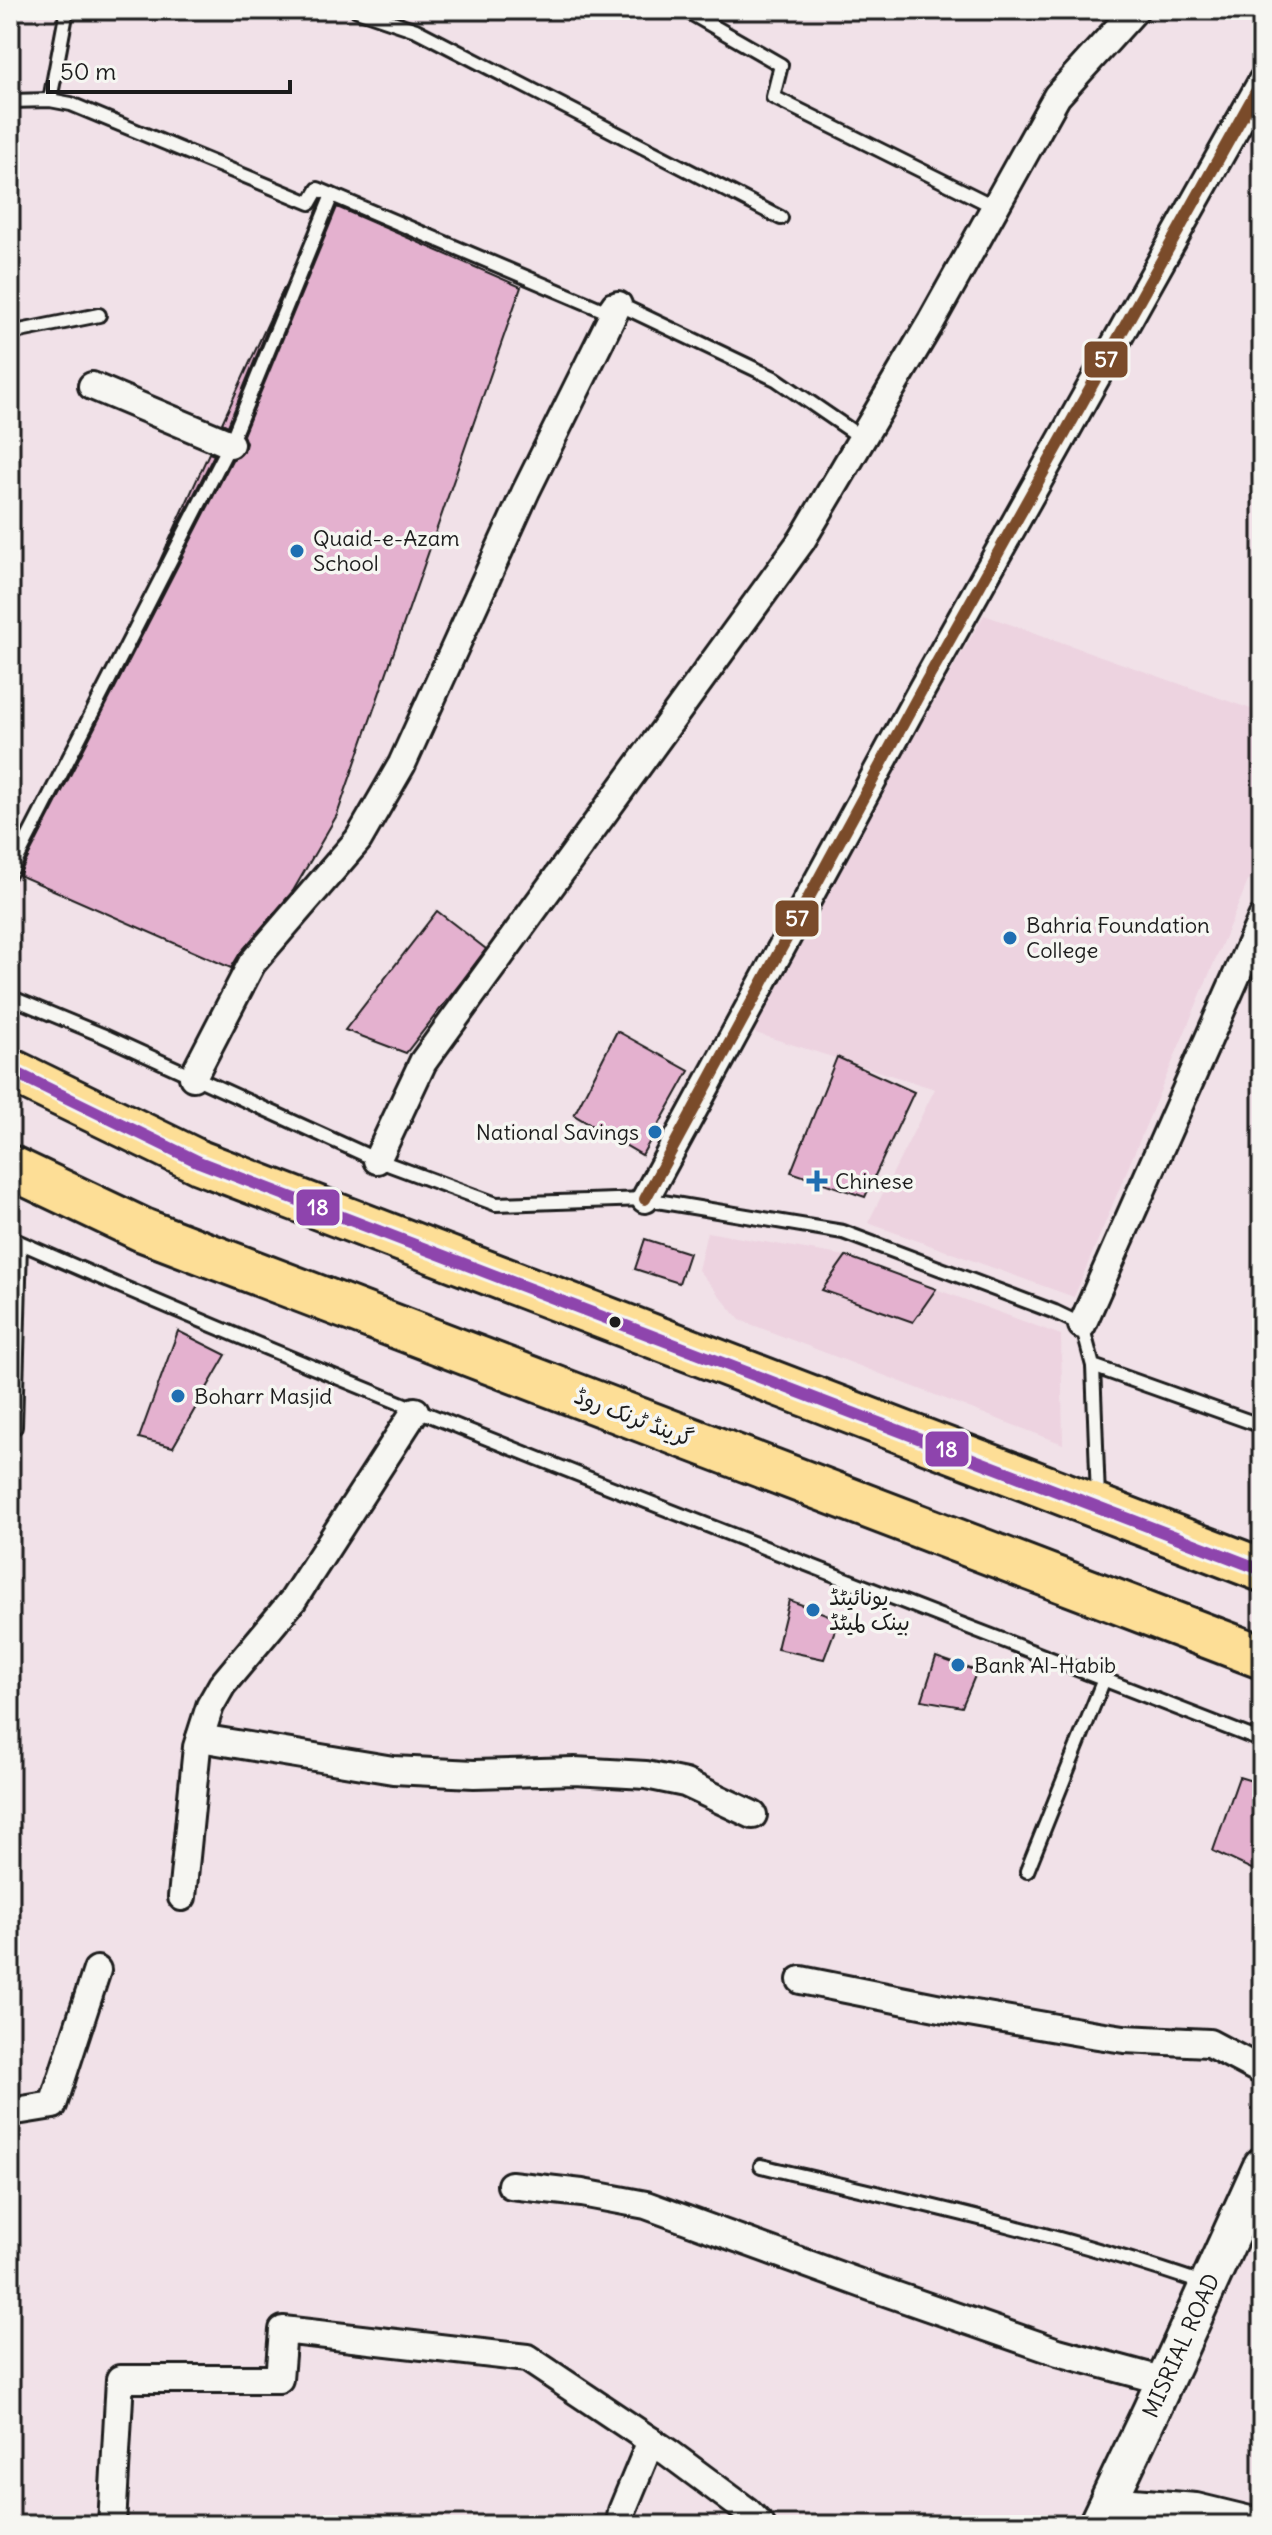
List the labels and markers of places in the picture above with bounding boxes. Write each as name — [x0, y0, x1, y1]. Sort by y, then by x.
place label: Quaid-e-Azam School — [313, 524, 460, 577]
marker: Quaid-e-Azam School — [288, 542, 306, 560]
place label: Bahria Foundation College — [1026, 911, 1210, 964]
marker: Bahria Foundation College — [1001, 929, 1019, 947]
place label: National Savings — [476, 1118, 639, 1146]
marker: National Savings — [646, 1123, 664, 1141]
place label: Chinese — [835, 1167, 914, 1195]
marker: Chinese — [806, 1170, 828, 1192]
unlabelled marker — [607, 1314, 623, 1330]
place label: Boharr Masjid — [194, 1382, 332, 1410]
marker: Boharr Masjid — [169, 1387, 187, 1405]
place label: یونائیٹڈ بینک لمیٹڈ — [829, 1583, 910, 1636]
marker: یونائیٹڈ بینک لمیٹڈ — [804, 1601, 822, 1619]
place label: Bank Al-Habib — [974, 1651, 1116, 1679]
marker: Bank Al-Habib — [949, 1656, 967, 1674]

